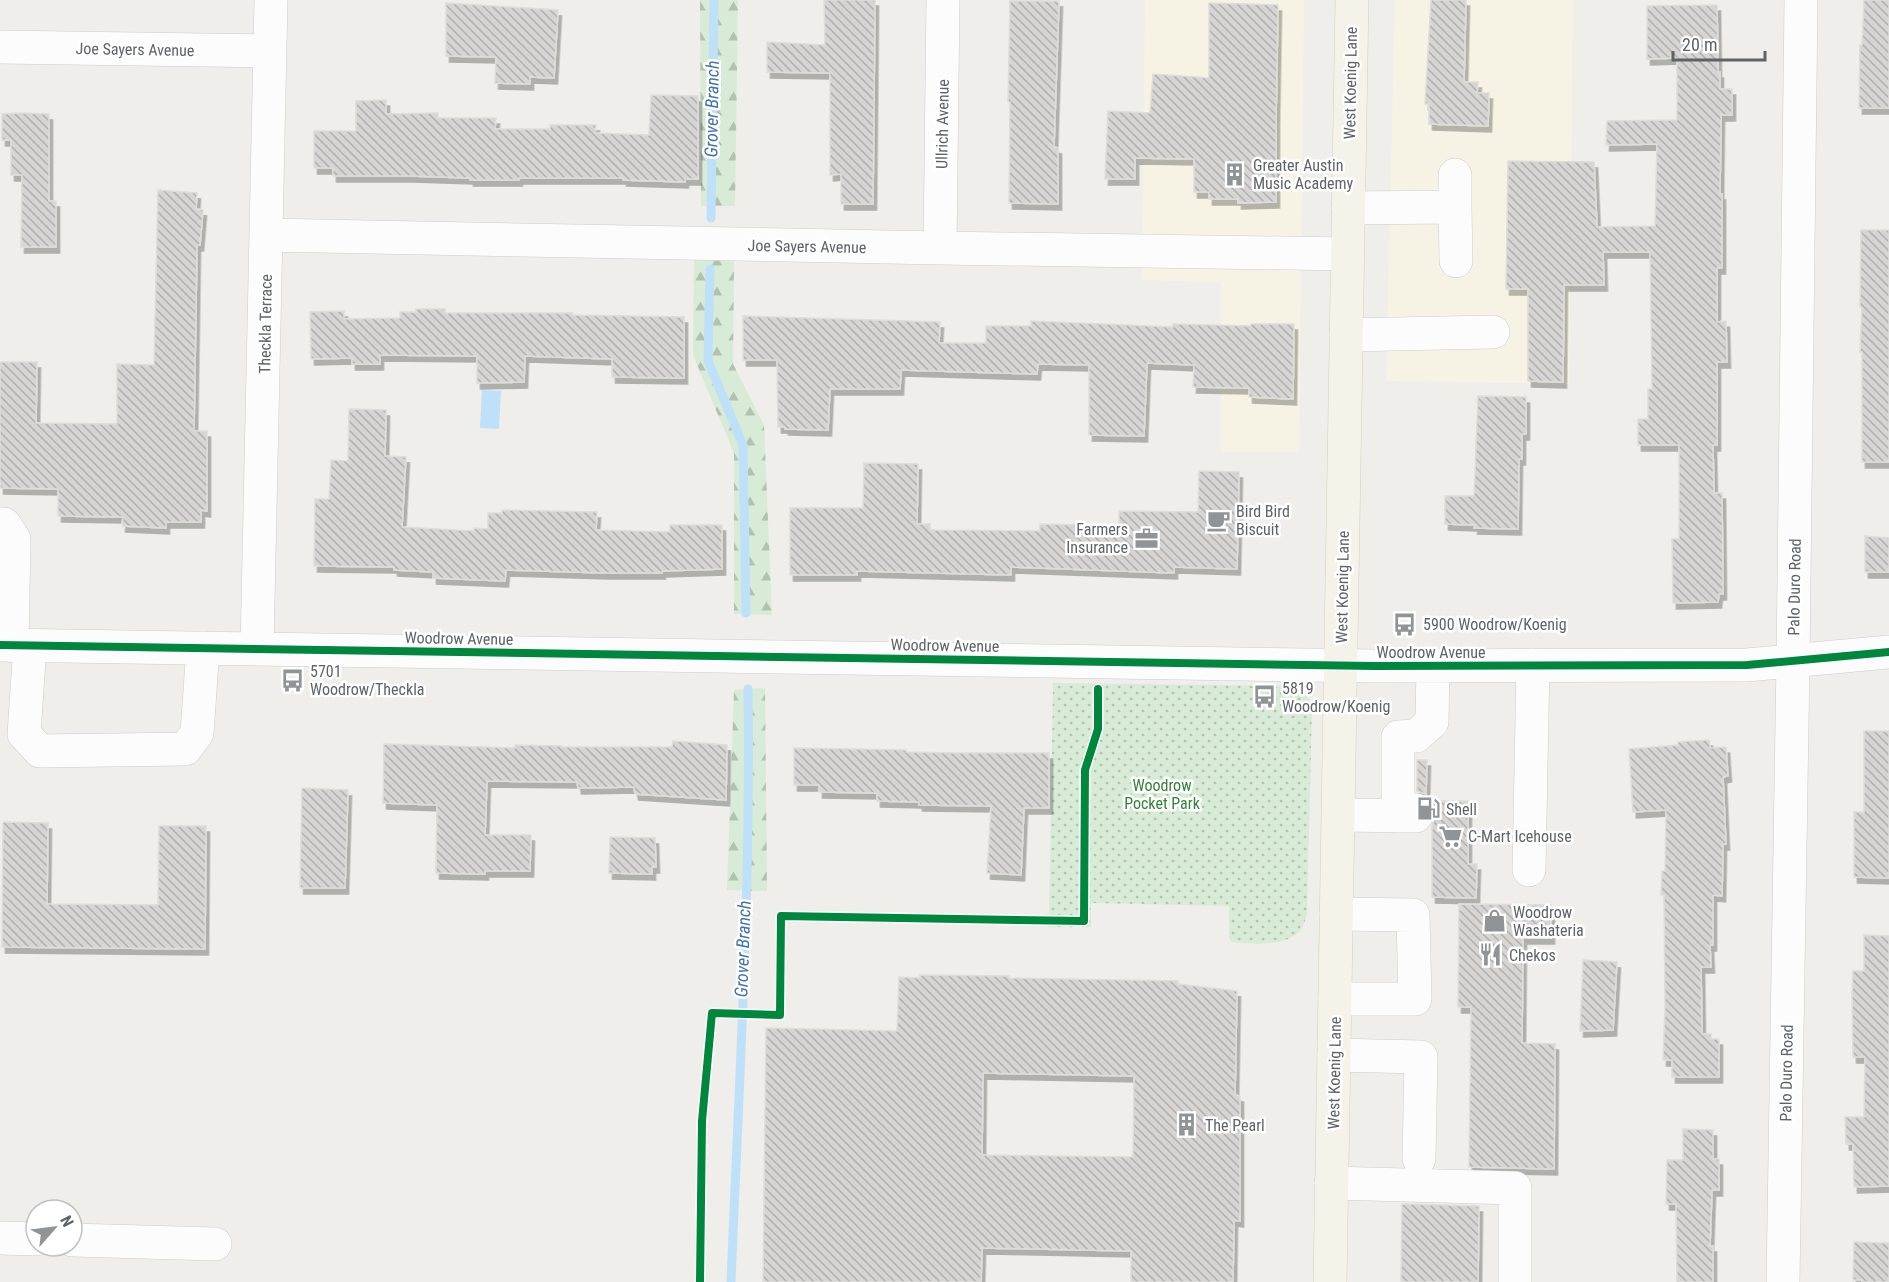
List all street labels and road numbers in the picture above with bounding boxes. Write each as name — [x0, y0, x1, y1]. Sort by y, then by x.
street label: West Koenig Lane — [1340, 26, 1361, 140]
street label: Joe Sayers Avenue — [75, 39, 195, 60]
street label: Ullrich Avenue — [932, 79, 953, 169]
street label: Joe Sayers Avenue — [747, 236, 867, 257]
street label: Theckla Terrace — [255, 274, 276, 374]
street label: West Koenig Lane — [1332, 530, 1353, 644]
street label: Palo Duro Road — [1784, 538, 1805, 636]
street label: Woodrow Avenue — [404, 628, 514, 649]
street label: Woodrow Avenue — [890, 635, 1000, 656]
street label: Woodrow Avenue — [1377, 643, 1485, 662]
street label: West Koenig Lane — [1324, 1016, 1345, 1130]
street label: Palo Duro Road — [1776, 1024, 1797, 1122]

